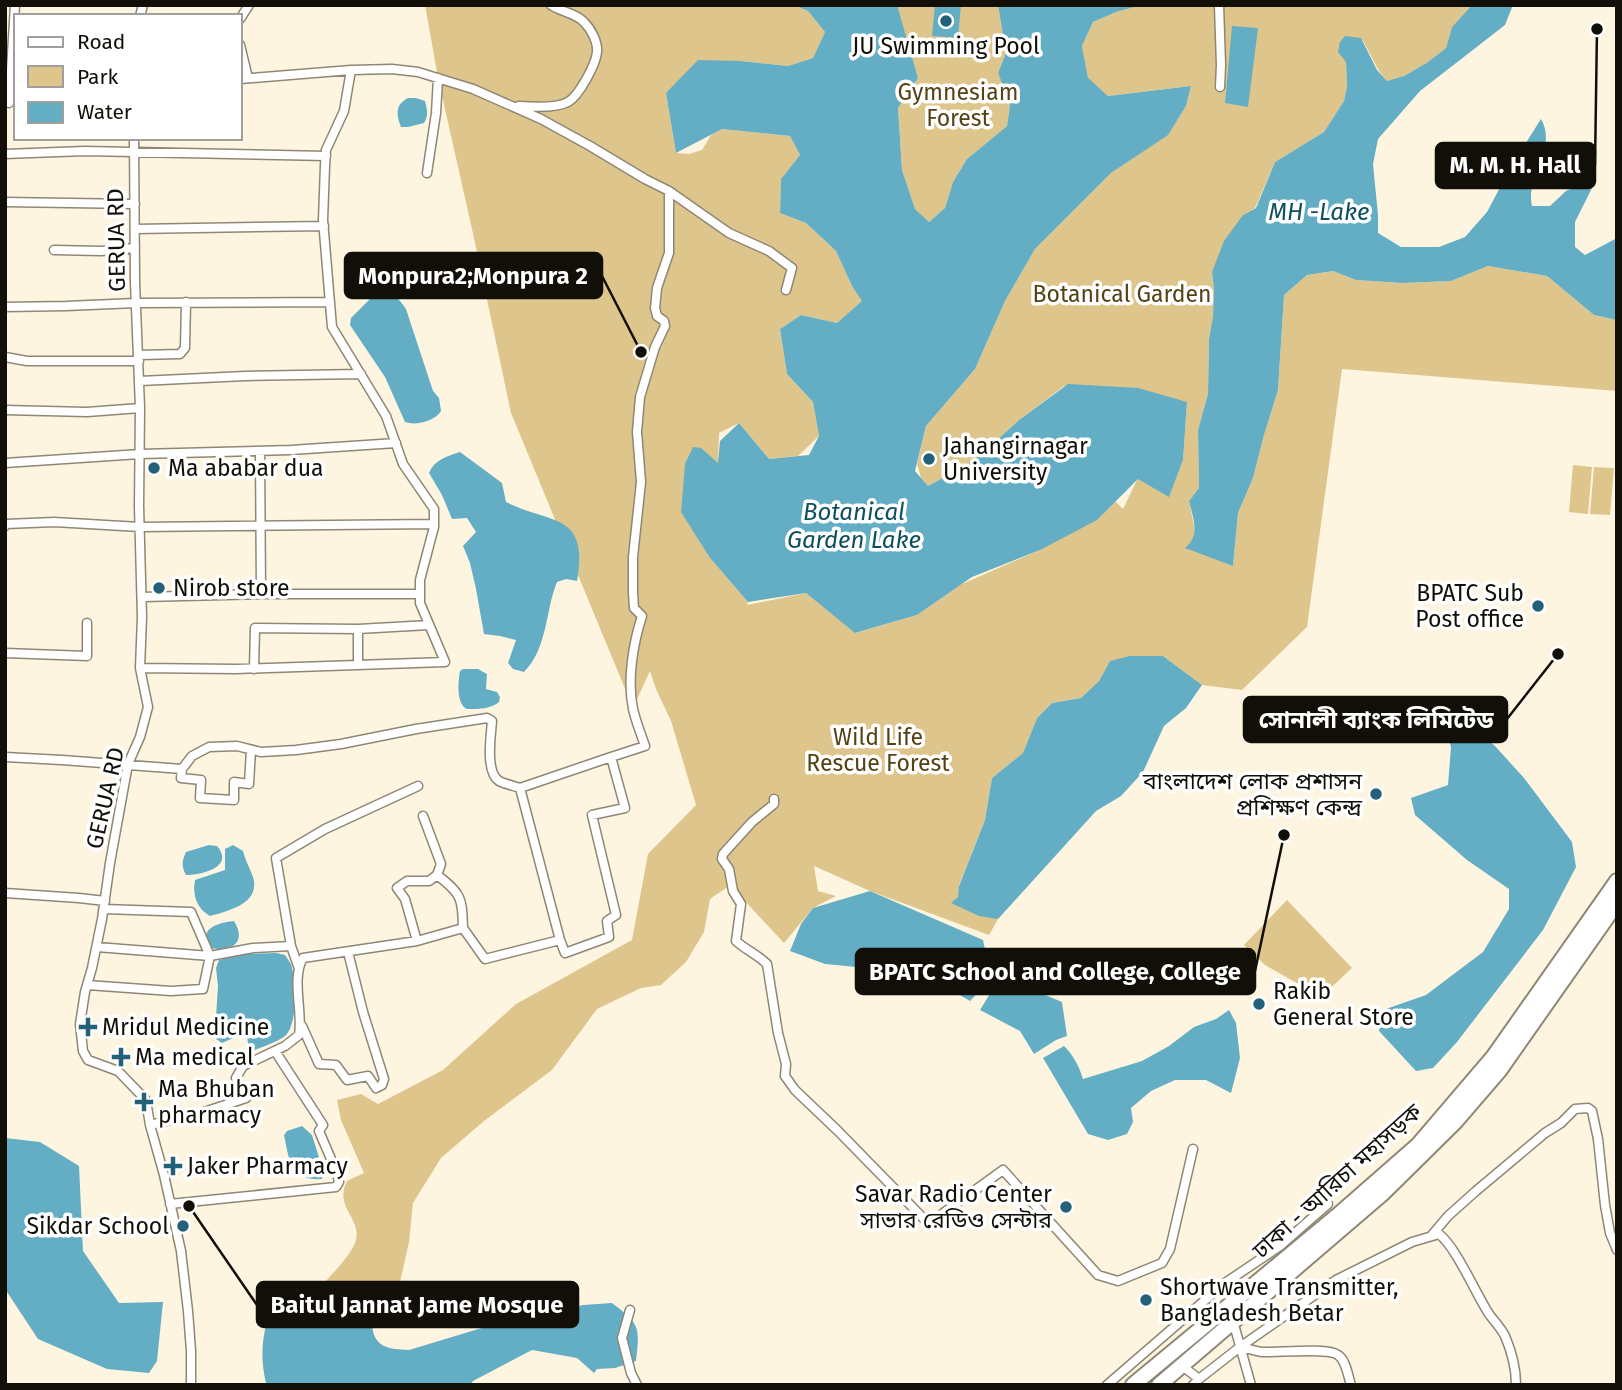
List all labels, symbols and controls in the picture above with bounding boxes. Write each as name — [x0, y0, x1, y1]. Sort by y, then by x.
marker: JU Swimming Pool — [938, 13, 954, 29]
legend — [14, 14, 242, 140]
text: Road — [77, 29, 125, 55]
place label: JU Swimming Pool — [852, 32, 1040, 60]
text: Park — [77, 64, 119, 90]
park label: Gymnesiam Forest — [897, 78, 1019, 132]
text: Water — [77, 99, 132, 125]
callout: M. M. H. Hall — [1436, 143, 1595, 188]
text: M. M. H. Hall — [1449, 151, 1581, 179]
street label: GERUA RD — [101, 188, 131, 292]
water label: MH -Lake — [1269, 198, 1369, 226]
callout: Monpura2;Monpura 2 — [345, 253, 602, 298]
text: Monpura2;Monpura 2 — [358, 262, 588, 290]
park label: Botanical Garden — [1033, 280, 1211, 308]
place label: Jahangirnagar University — [943, 432, 1088, 486]
marker: Jahangirnagar University — [921, 451, 937, 467]
place label: Ma ababar dua — [168, 454, 324, 482]
marker: Ma ababar dua — [146, 460, 162, 476]
water label: Botanical Garden Lake — [787, 498, 921, 554]
place label: Nirob store — [173, 574, 289, 602]
place label: BPATC Sub Post office — [1415, 579, 1524, 633]
marker: Nirob store — [151, 580, 167, 596]
marker: BPATC Sub Post office — [1530, 598, 1546, 614]
callout: সোনালী ব্যাংক লিমিটেড — [1244, 697, 1507, 742]
text: সোনালী ব্যাংক লিমিটেড — [1258, 706, 1494, 734]
park label: Wild Life Rescue Forest — [806, 723, 950, 777]
street label: GERUA RD — [80, 744, 130, 852]
place label: বাংলাদেশ লোক প্রশাসন প্রশিক্ষণ কেন্দ্র — [1142, 767, 1363, 821]
marker: বাংলাদেশ লোক প্রশাসন প্রশিক্ষণ কেন্দ্র — [1368, 786, 1384, 802]
callout: BPATC School and College, College — [856, 949, 1255, 994]
text: BPATC School and College, College — [869, 958, 1241, 986]
place label: Rakib General Store — [1273, 977, 1414, 1031]
marker: Rakib General Store — [1251, 996, 1267, 1012]
place label: Mridul Medicine — [102, 1013, 269, 1041]
marker: Mridul Medicine — [80, 1019, 96, 1035]
place label: Ma medical — [135, 1043, 254, 1071]
marker: Ma medical — [113, 1049, 129, 1065]
place label: Ma Bhuban pharmacy — [158, 1075, 275, 1129]
marker: Ma Bhuban pharmacy — [136, 1094, 152, 1110]
street label: ঢাকা - আরিচা মহাসড়ক — [1246, 1097, 1428, 1265]
place label: Jaker Pharmacy — [187, 1152, 349, 1180]
marker: Jaker Pharmacy — [165, 1158, 181, 1174]
place label: Savar Radio Center সাভার রেডিও সেন্টার — [855, 1180, 1052, 1234]
marker: Savar Radio Center সাভার রেডিও সেন্টার — [1058, 1199, 1074, 1215]
place label: Sikdar School — [27, 1212, 169, 1240]
marker: Sikdar School — [175, 1218, 191, 1234]
place label: Shortwave Transmitter, Bangladesh Betar — [1160, 1273, 1398, 1327]
callout: Baitul Jannat Jame Mosque — [257, 1282, 578, 1327]
text: Baitul Jannat Jame Mosque — [271, 1291, 563, 1319]
marker: Shortwave Transmitter, Bangladesh Betar — [1138, 1292, 1154, 1308]

